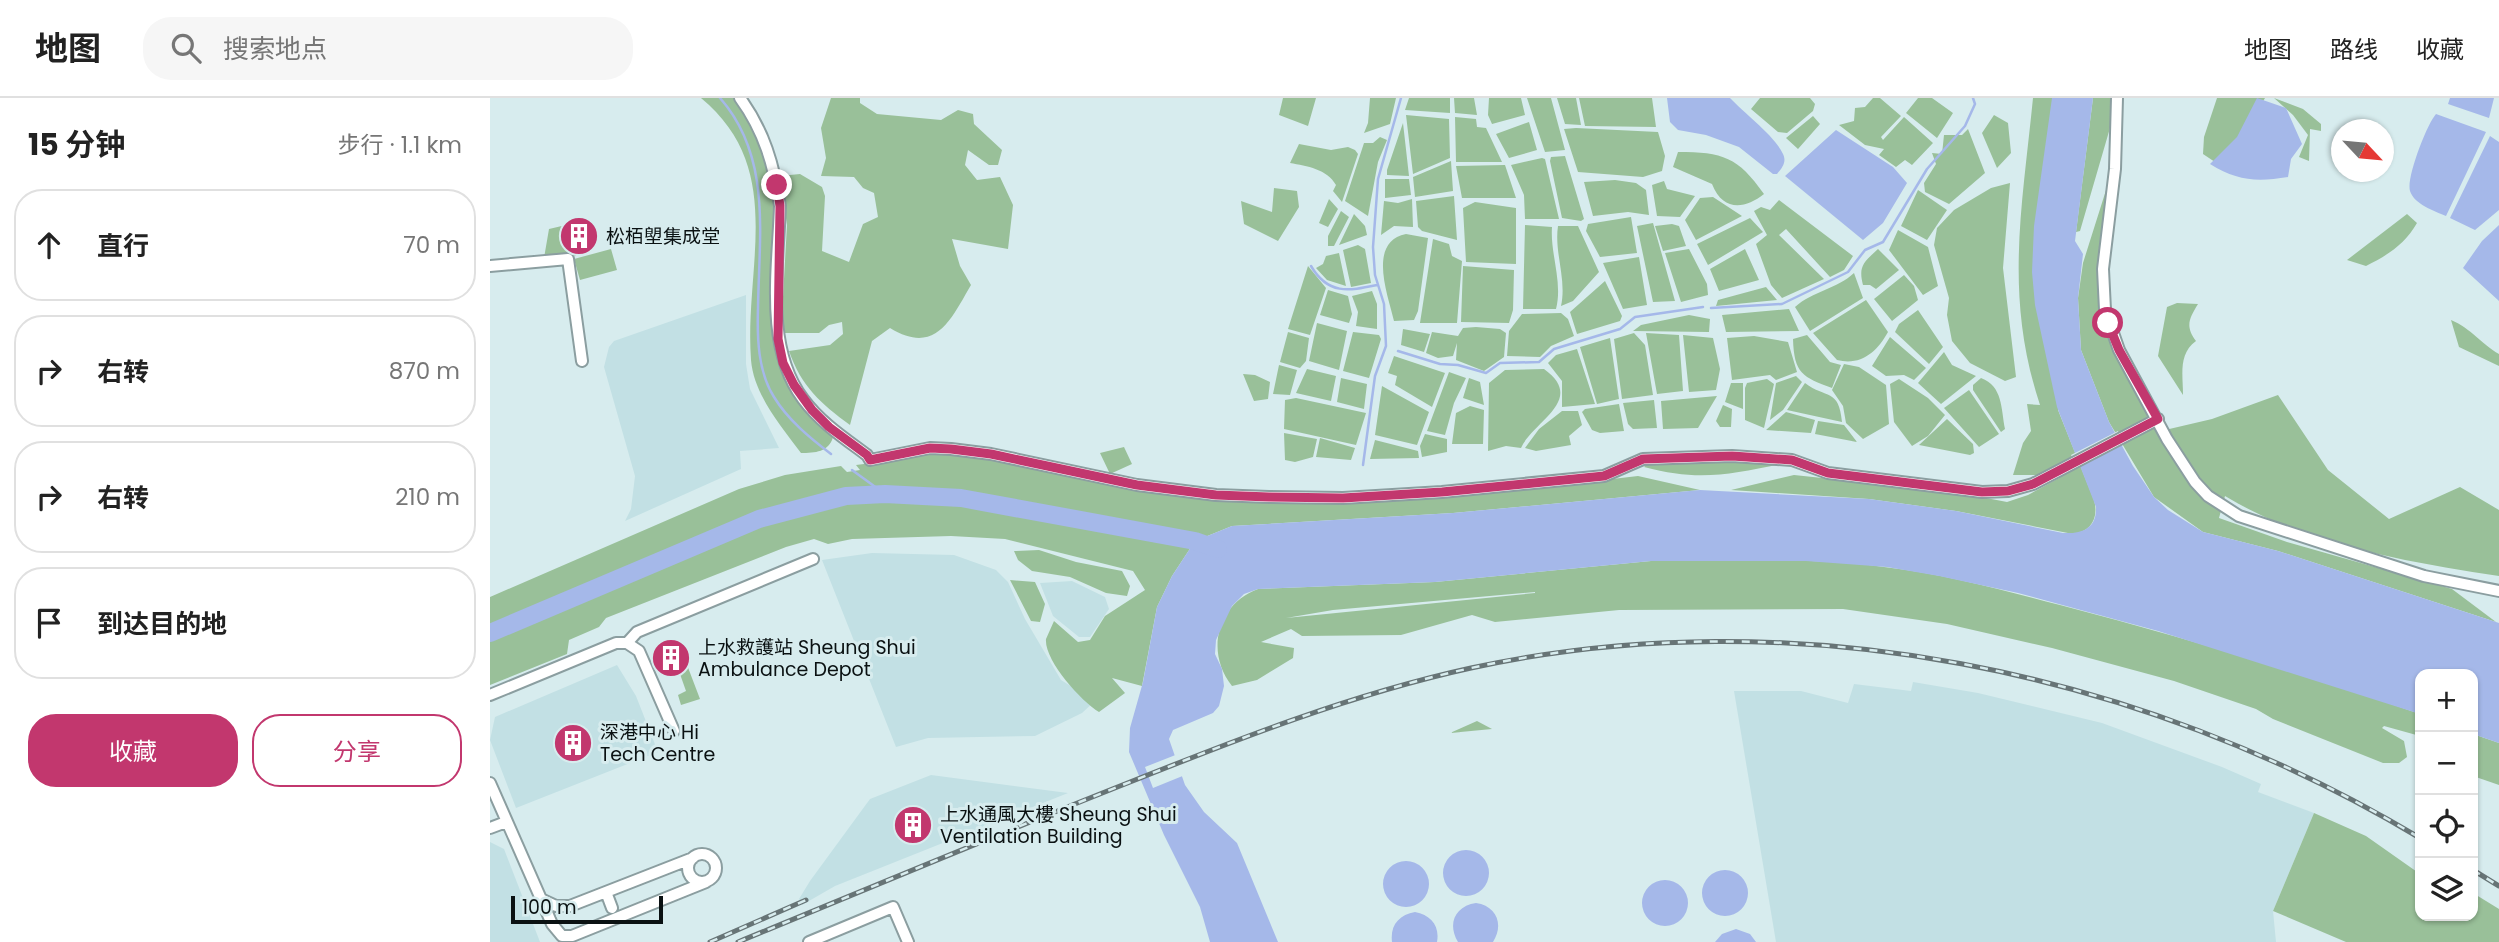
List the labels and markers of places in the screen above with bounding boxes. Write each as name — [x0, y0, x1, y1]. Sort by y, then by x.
building icon: 松栢塱集成堂 — [558, 215, 600, 257]
place label: 松栢塱集成堂 — [606, 223, 720, 250]
place label: 上水救護站 Sheung Shui Ambulance Depot — [698, 634, 916, 683]
building icon: 上水救護站 Sheung Shui Ambulance Depot — [650, 637, 692, 679]
place label: 深港中心 Hi Tech Centre — [600, 719, 715, 768]
building icon: 深港中心 Hi Tech Centre — [552, 722, 594, 764]
place label: 上水通風大樓 Sheung Shui Ventilation Building — [940, 801, 1177, 850]
building icon: 上水通風大樓 Sheung Shui Ventilation Building — [892, 804, 934, 846]

